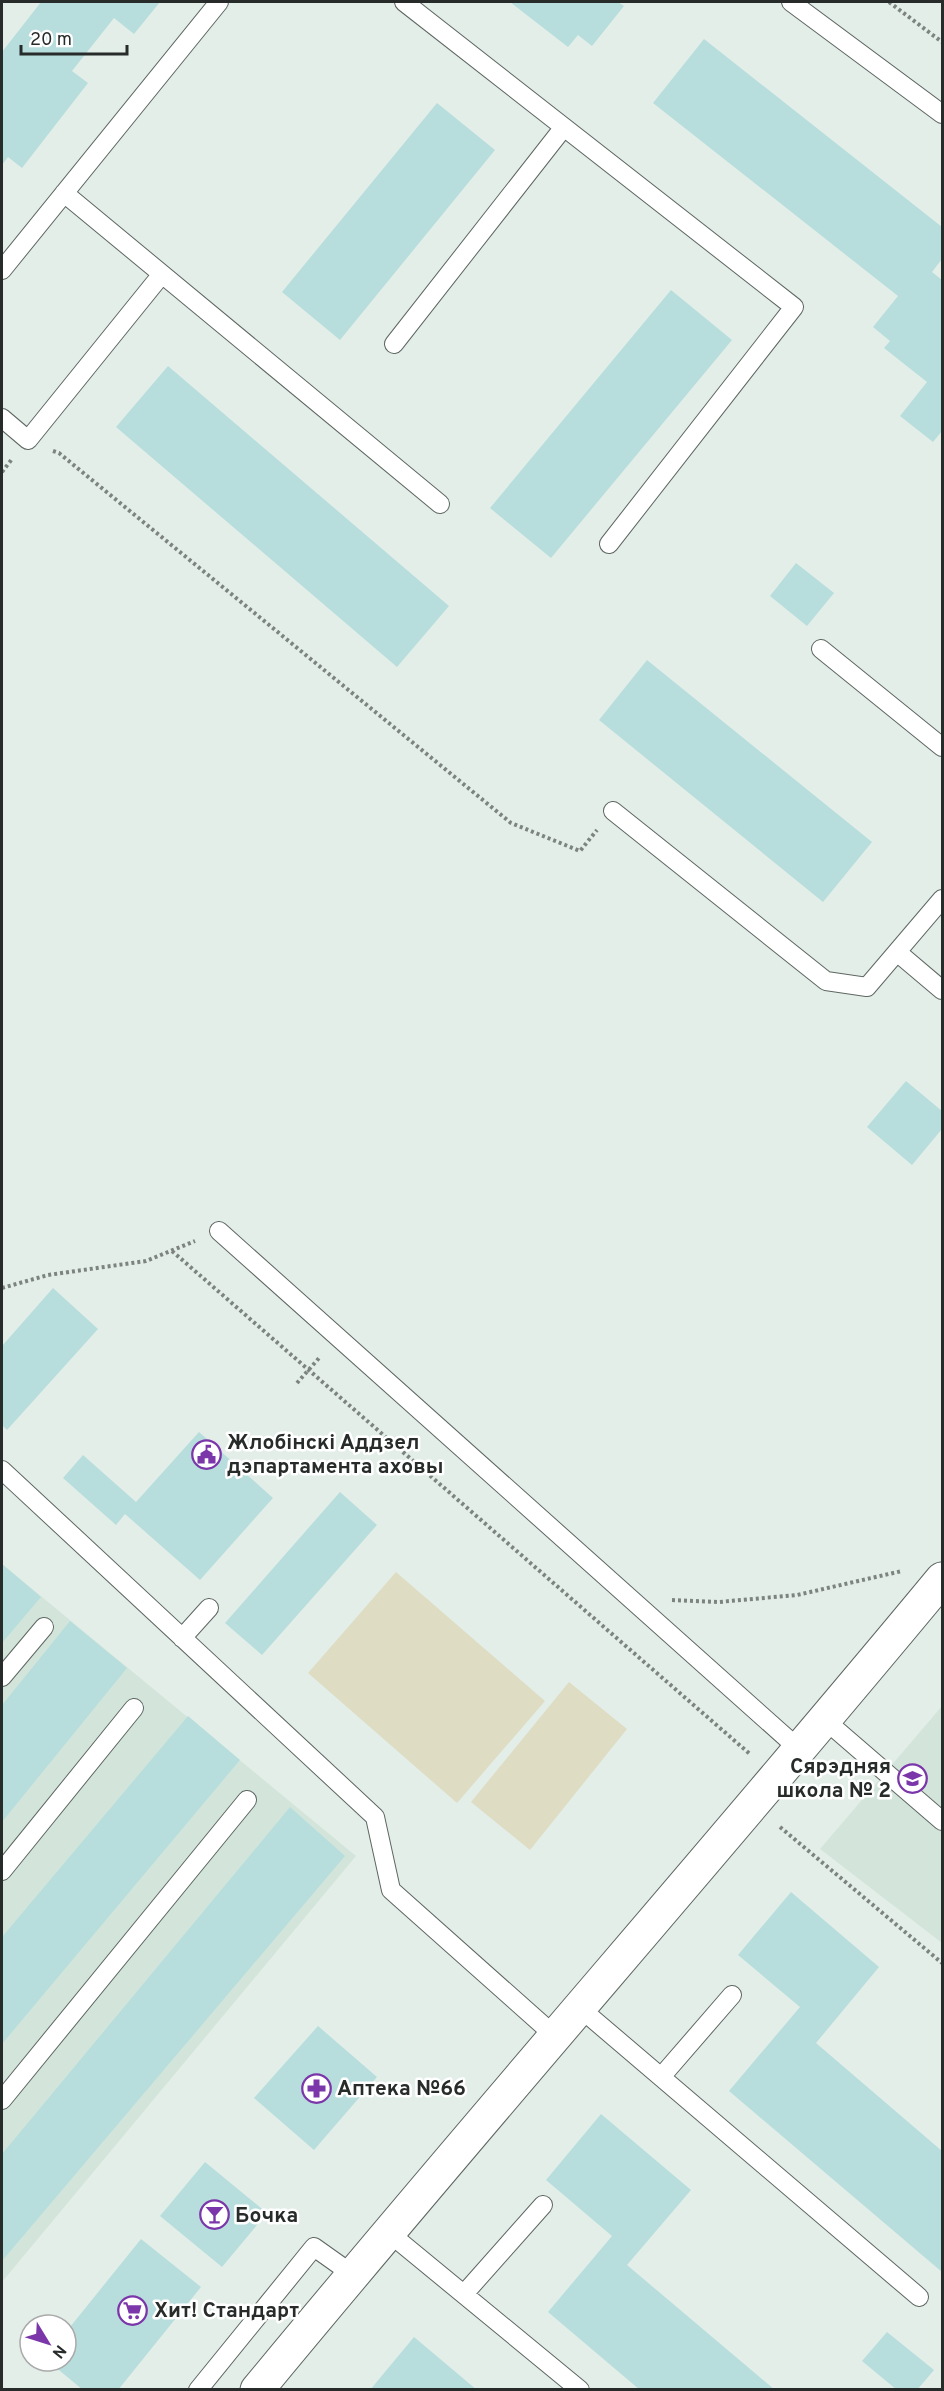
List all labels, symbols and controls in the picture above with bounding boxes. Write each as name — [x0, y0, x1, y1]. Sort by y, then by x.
scale bar — [21, 18, 128, 56]
text: 20 m — [30, 29, 72, 52]
place label: Жлобінскі Аддзел дэпартамента аховы — [227, 1430, 444, 1481]
public building icon: Жлобінскі Аддзел дэпартамента аховы — [190, 1438, 222, 1470]
place label: Сярэдняя школа № 2 — [777, 1754, 891, 1805]
school or university icon: Сярэдняя школа № 2 — [896, 1762, 928, 1794]
pharmacy icon: Аптека №66 — [300, 2072, 332, 2104]
place label: Аптека №66 — [337, 2076, 466, 2103]
bar icon: Бочка — [198, 2199, 230, 2231]
place label: Бочка — [235, 2203, 298, 2230]
supermarket icon: Хит! Стандарт — [117, 2294, 149, 2326]
place label: Хит! Стандарт — [154, 2298, 299, 2325]
north arrow — [18, 2313, 78, 2373]
text: N — [47, 2340, 70, 2362]

